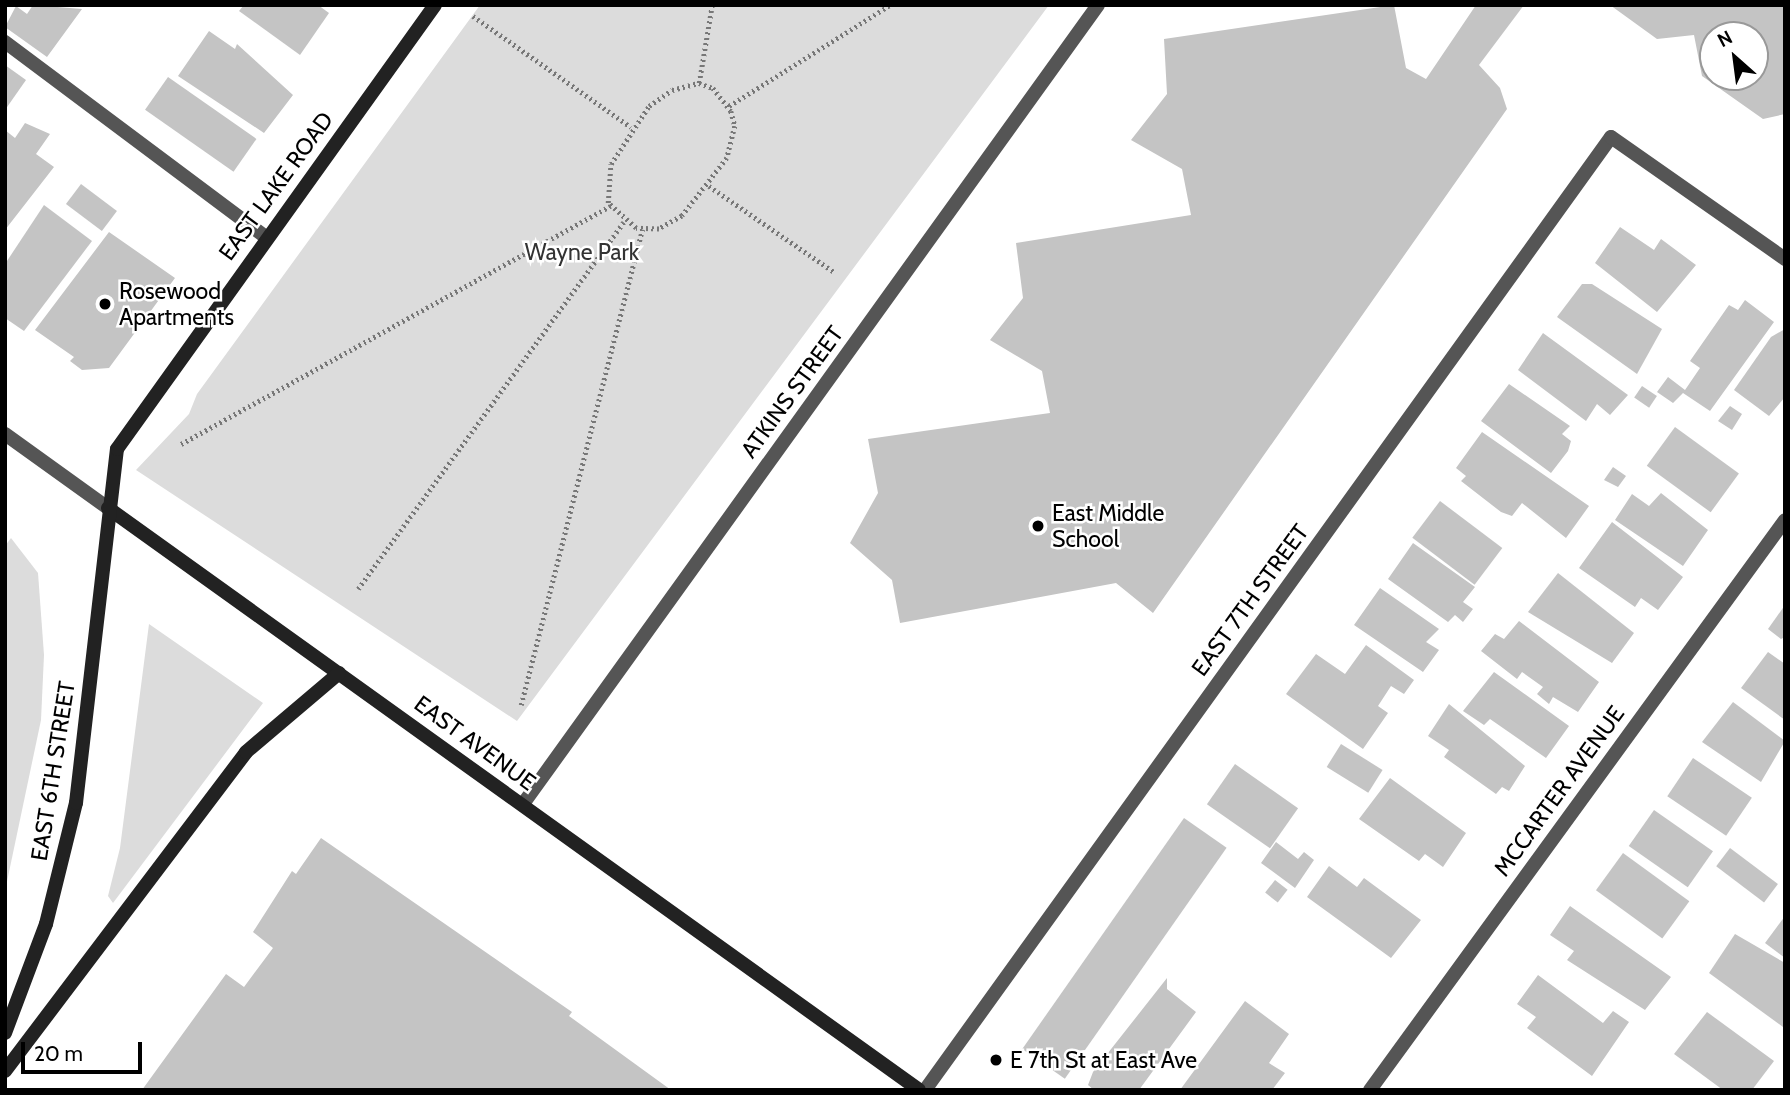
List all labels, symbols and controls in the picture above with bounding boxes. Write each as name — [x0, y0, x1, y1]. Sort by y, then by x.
north arrow — [1699, 21, 1769, 91]
text: N — [1714, 25, 1736, 52]
street label: EAST LAKE ROAD — [213, 106, 339, 266]
park label: Wayne Park — [525, 238, 639, 266]
place label: Rosewood Apartments — [119, 277, 234, 331]
marker: Rosewood Apartments — [97, 296, 113, 312]
street label: ATKINS STREET — [735, 321, 849, 463]
place label: East Middle School — [1052, 499, 1164, 553]
marker: East Middle School — [1030, 518, 1046, 534]
street label: EAST 7TH STREET — [1186, 519, 1314, 681]
street label: EAST 6TH STREET — [25, 679, 81, 863]
street label: EAST AVENUE — [409, 690, 541, 796]
street label: MCCARTER AVENUE — [1488, 700, 1630, 882]
scale bar — [24, 1028, 145, 1072]
text: 20 m — [34, 1041, 83, 1066]
place label: E 7th St at East Ave — [1010, 1046, 1197, 1074]
marker: E 7th St at East Ave — [988, 1052, 1004, 1068]

